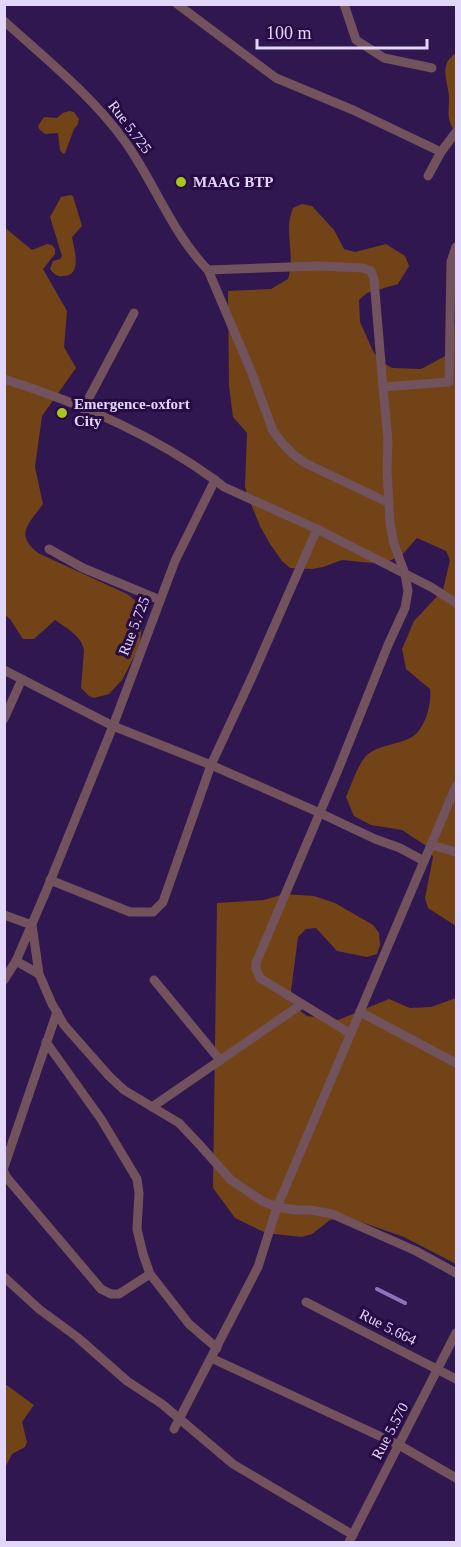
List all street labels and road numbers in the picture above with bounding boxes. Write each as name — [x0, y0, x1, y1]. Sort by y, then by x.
street label: Rue 5.725 — [105, 98, 155, 156]
street label: Rue 5.725 — [115, 594, 153, 658]
street label: Rue 5.664 — [357, 1306, 420, 1348]
street label: Rue 5.570 — [368, 1400, 412, 1462]

